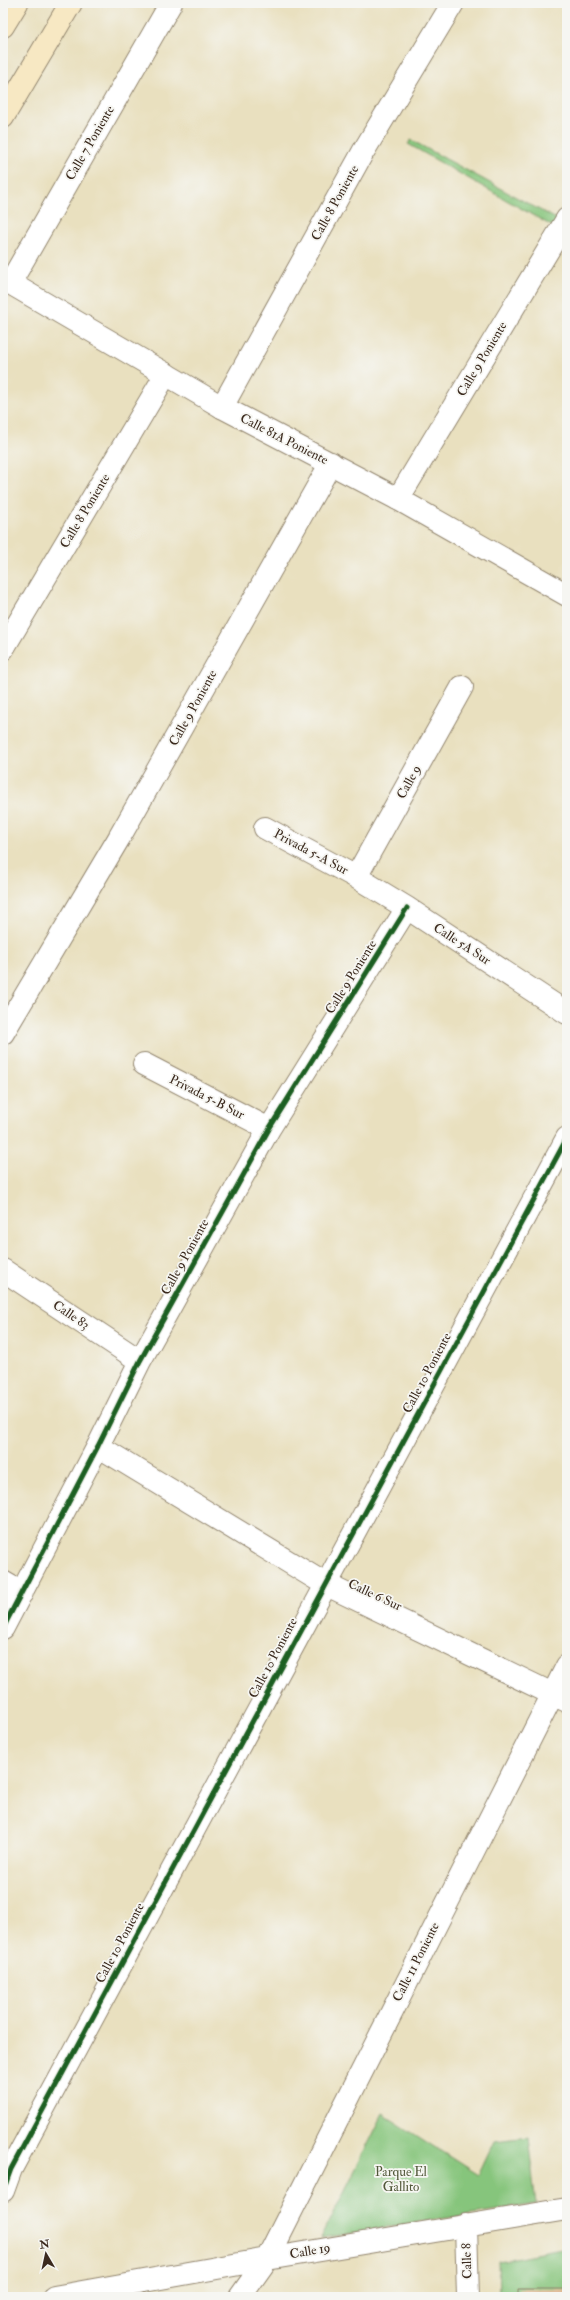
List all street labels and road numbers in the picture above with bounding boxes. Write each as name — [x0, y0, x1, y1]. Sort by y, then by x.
street label: Calle 7 Poniente — [62, 102, 118, 183]
street label: Calle 8 Poniente — [308, 162, 363, 244]
street label: Calle 9 Poniente — [453, 318, 511, 399]
street label: Calle 81A Poniente — [237, 410, 331, 468]
street label: Calle 8 Poniente — [57, 471, 114, 551]
street label: Calle 9 Poniente — [166, 667, 221, 749]
street label: Calle 9 — [393, 762, 425, 802]
street label: Privada 5-A Sur — [271, 826, 351, 878]
street label: Calle 5A Sur — [430, 920, 494, 969]
street label: Calle 9 Poniente — [322, 937, 380, 1017]
street label: Privada 5-B Sur — [167, 1071, 247, 1123]
street label: Calle 9 Poniente — [158, 1216, 213, 1298]
street label: Calle 83 — [50, 1297, 92, 1333]
street label: Calle 10 Poniente — [399, 1330, 455, 1416]
street label: Calle 6 Sur — [346, 1576, 405, 1614]
street label: Calle 10 Poniente — [245, 1615, 301, 1701]
street label: Calle 10 Poniente — [92, 1900, 148, 1986]
street label: Calle 11 Poniente — [389, 1919, 443, 2004]
street label: Calle 19 — [288, 2240, 332, 2262]
street label: Calle 8 — [458, 2243, 476, 2279]

